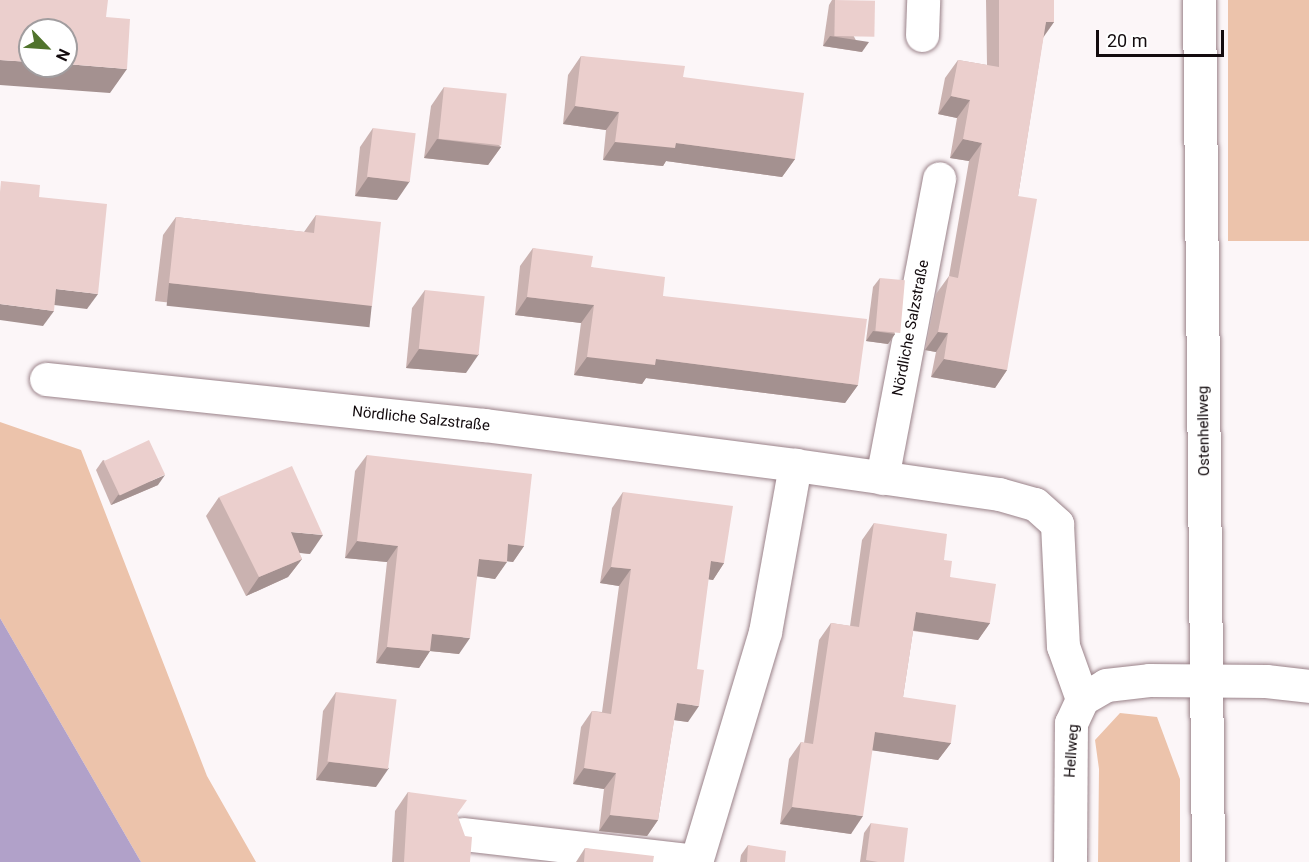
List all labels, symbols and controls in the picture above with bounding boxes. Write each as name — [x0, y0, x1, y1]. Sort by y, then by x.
north arrow — [18, 18, 78, 78]
scale bar — [1099, 18, 1226, 56]
text: 20 m — [1107, 30, 1147, 51]
text: N — [52, 46, 74, 64]
street label: Nördliche Salzstraße — [889, 258, 933, 398]
street label: Ostenhellweg — [1194, 386, 1214, 476]
street label: Nördliche Salzstraße — [351, 403, 491, 435]
street label: Hellweg — [1061, 724, 1083, 778]

